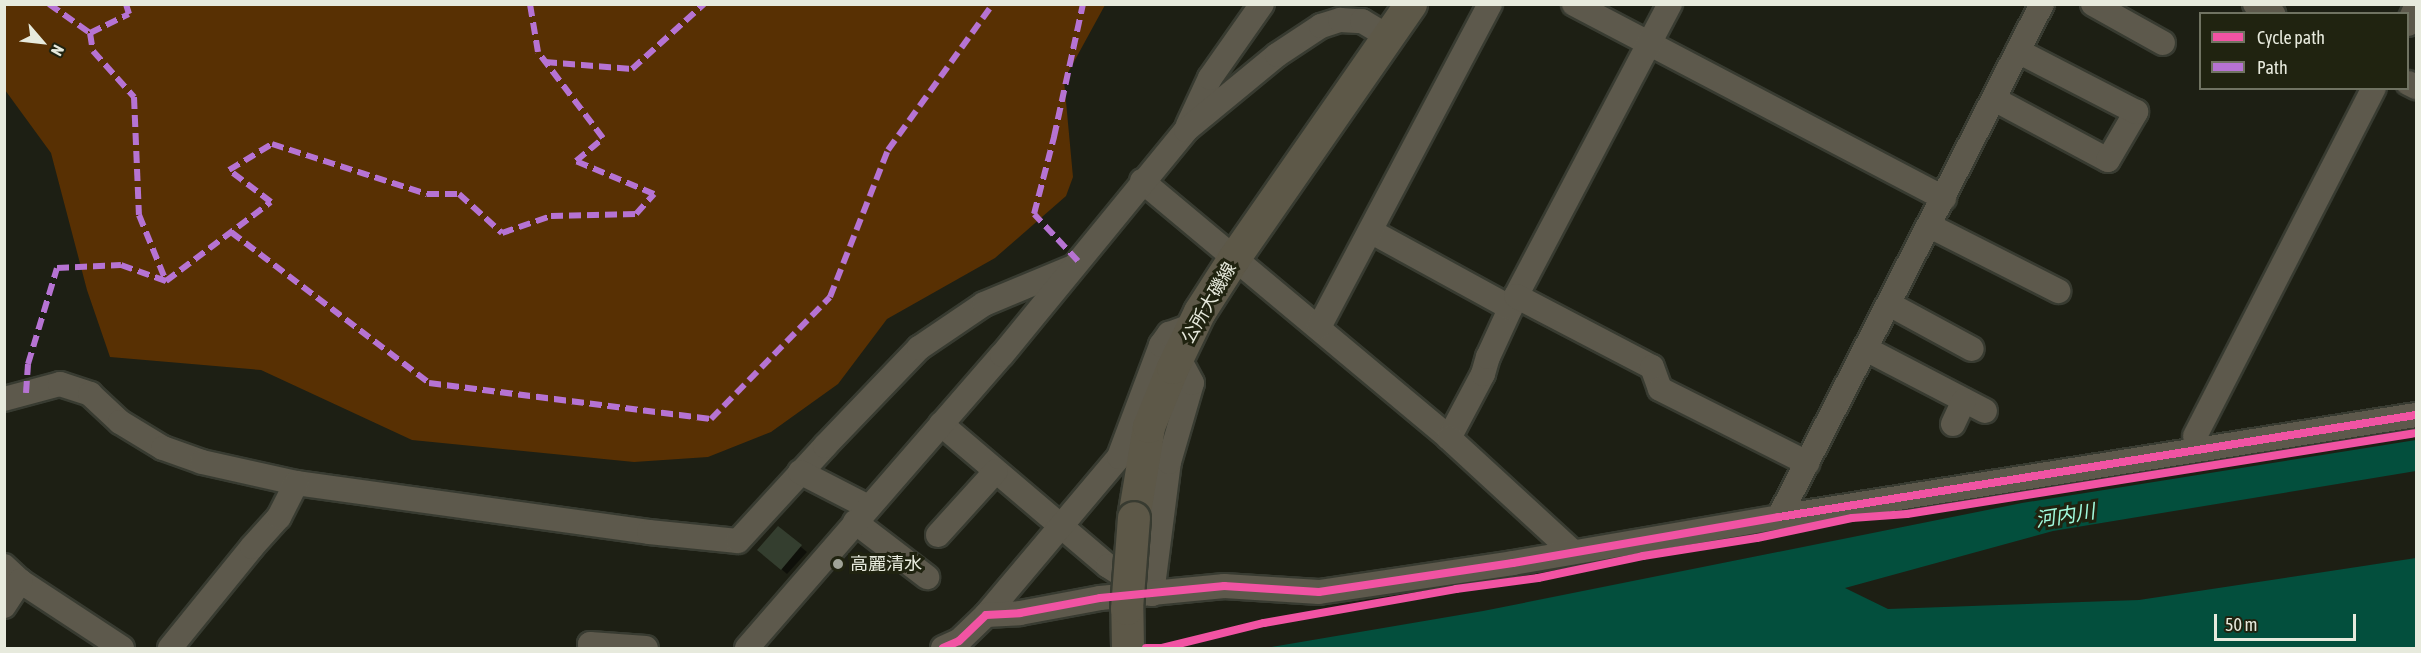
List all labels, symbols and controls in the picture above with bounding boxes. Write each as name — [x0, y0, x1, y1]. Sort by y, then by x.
north arrow — [12, 12, 72, 72]
legend — [2199, 12, 2409, 90]
text: Cycle path — [2257, 27, 2325, 48]
text: N — [48, 42, 68, 59]
text: Path — [2257, 57, 2288, 78]
street label: 公所大磯線 — [1177, 259, 1241, 347]
water label: 河内川 — [2033, 498, 2097, 532]
place label: 高麗清水 — [850, 553, 922, 575]
marker: 高麗清水 — [831, 557, 845, 571]
scale bar — [2217, 602, 2360, 640]
text: 50 m — [2225, 614, 2257, 635]

